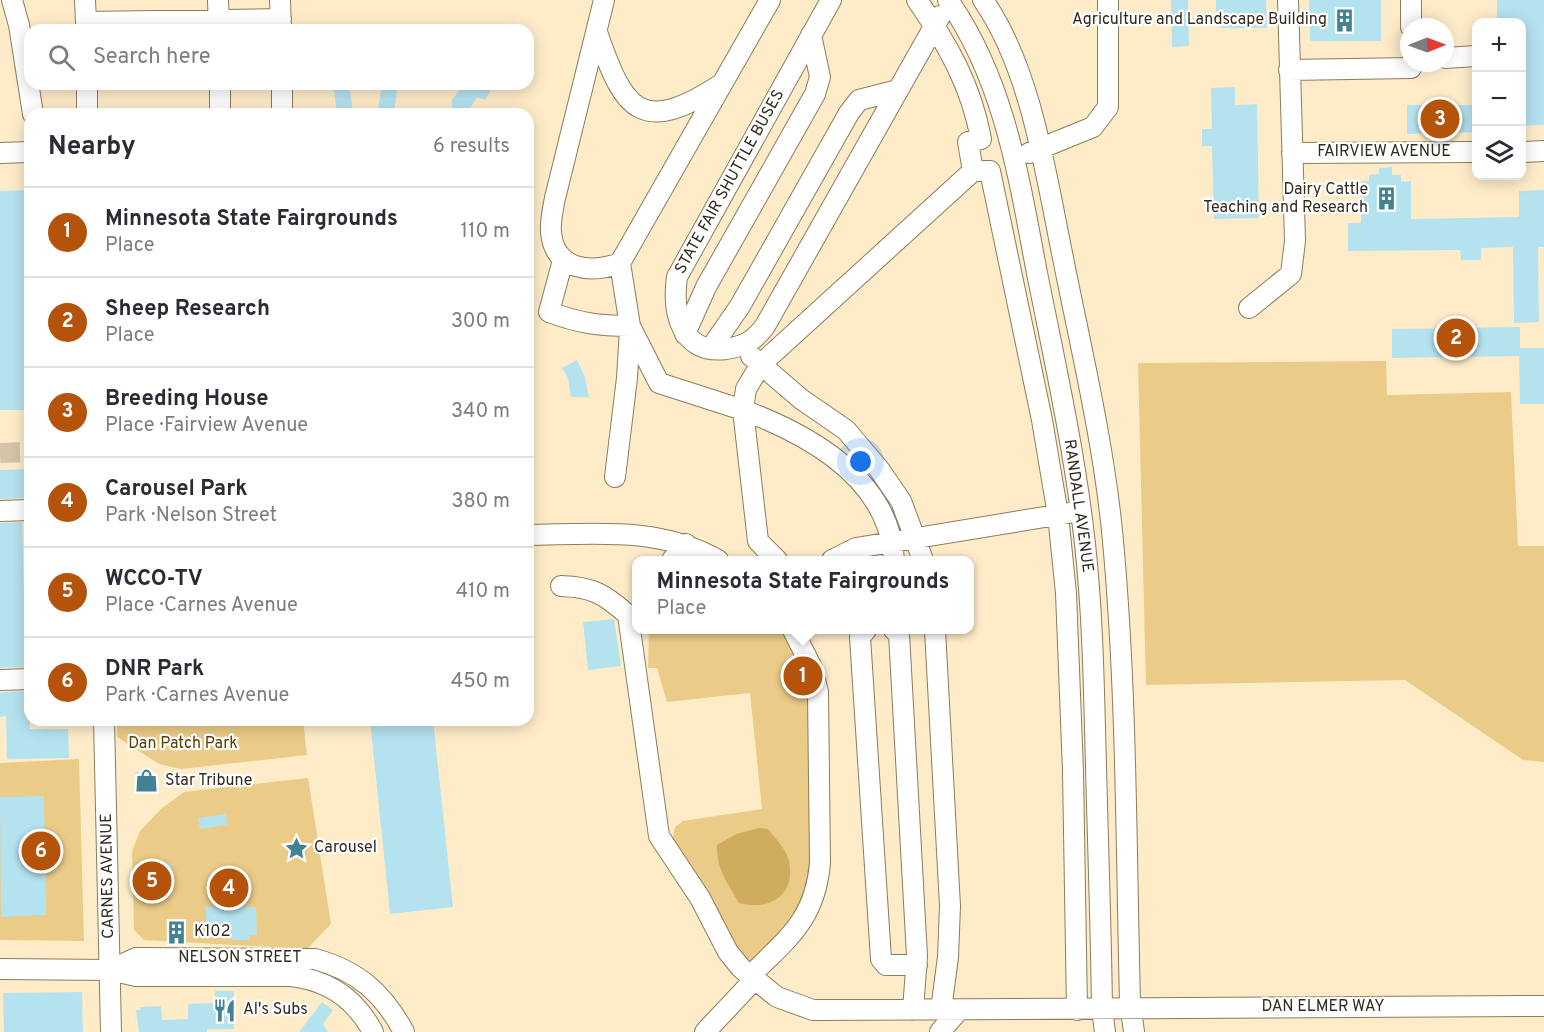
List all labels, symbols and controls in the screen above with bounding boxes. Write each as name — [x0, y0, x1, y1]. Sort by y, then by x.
building icon: Agriculture and Landscape Building — [1332, 7, 1358, 33]
place label: Agriculture and Landscape Building — [1072, 10, 1327, 30]
north arrow — [1400, 18, 1454, 72]
map controls — [1472, 18, 1526, 180]
button: + — [1472, 18, 1526, 72]
search box — [24, 24, 534, 90]
icon: search — [45, 41, 78, 74]
text: Search here — [93, 44, 211, 71]
button: − — [1472, 72, 1526, 126]
street label: STATE FAIR SHUTTLE BUSES — [671, 86, 789, 278]
pin: 3 — [1420, 96, 1460, 142]
button: layers — [1472, 126, 1526, 180]
text: Nearby — [48, 131, 136, 164]
text: 6 results — [433, 134, 510, 160]
street label: FAIRVIEW AVENUE — [1317, 142, 1451, 162]
place label: Dairy Cattle Teaching and Research — [1203, 180, 1368, 218]
building icon: Dairy Cattle Teaching and Research — [1373, 186, 1399, 212]
text: Minnesota State Fairgrounds — [105, 206, 398, 233]
text: 1 — [64, 219, 72, 245]
text: 110 m — [461, 219, 510, 245]
text: Place — [105, 233, 155, 259]
text: Sheep Research — [105, 296, 270, 323]
text: 2 — [61, 309, 74, 335]
text: 300 m — [451, 309, 510, 335]
pin: 2 — [1436, 316, 1476, 360]
text: Place — [105, 323, 155, 349]
text: Breeding House — [105, 386, 269, 413]
text: 3 — [62, 399, 74, 425]
text: 340 m — [451, 399, 510, 425]
text: Place · Fairview Avenue — [105, 413, 308, 439]
street label: RANDALL AVENUE — [1059, 438, 1097, 574]
your location — [846, 447, 875, 476]
text: Carousel Park — [105, 476, 248, 503]
text: 4 — [61, 489, 74, 515]
text: 380 m — [451, 489, 510, 515]
text: Park · Nelson Street — [105, 503, 277, 529]
popup — [632, 556, 974, 634]
text: WCCO-TV — [105, 566, 203, 593]
text: Minnesota State Fairgrounds — [657, 569, 949, 596]
text: 5 — [61, 579, 74, 605]
text: 410 m — [456, 579, 510, 605]
text: Place · Carnes Avenue — [105, 593, 298, 619]
text: Place — [657, 596, 706, 622]
pin: 1 — [784, 654, 822, 698]
text: DNR Park — [105, 656, 204, 683]
text: 6 — [61, 669, 74, 695]
text: 450 m — [451, 669, 510, 695]
text: Park · Carnes Avenue — [105, 683, 289, 709]
park label: Dan Patch Park — [128, 734, 238, 754]
shop icon: Star Tribune — [134, 768, 160, 794]
place label: Star Tribune — [165, 771, 252, 791]
street label: CARNES AVENUE — [97, 813, 119, 939]
pin: 6 — [22, 828, 60, 874]
place icon: Carousel — [283, 835, 309, 861]
place label: Carousel — [314, 838, 377, 858]
pin: 5 — [132, 858, 172, 904]
pin: 4 — [210, 866, 248, 910]
building icon: K102 — [163, 919, 189, 945]
place label: K102 — [194, 922, 230, 942]
street label: NELSON STREET — [178, 948, 302, 968]
restaurant icon: Al's Subs — [212, 997, 238, 1023]
street label: DAN ELMER WAY — [1261, 997, 1385, 1017]
place label: Al's Subs — [243, 1000, 308, 1020]

